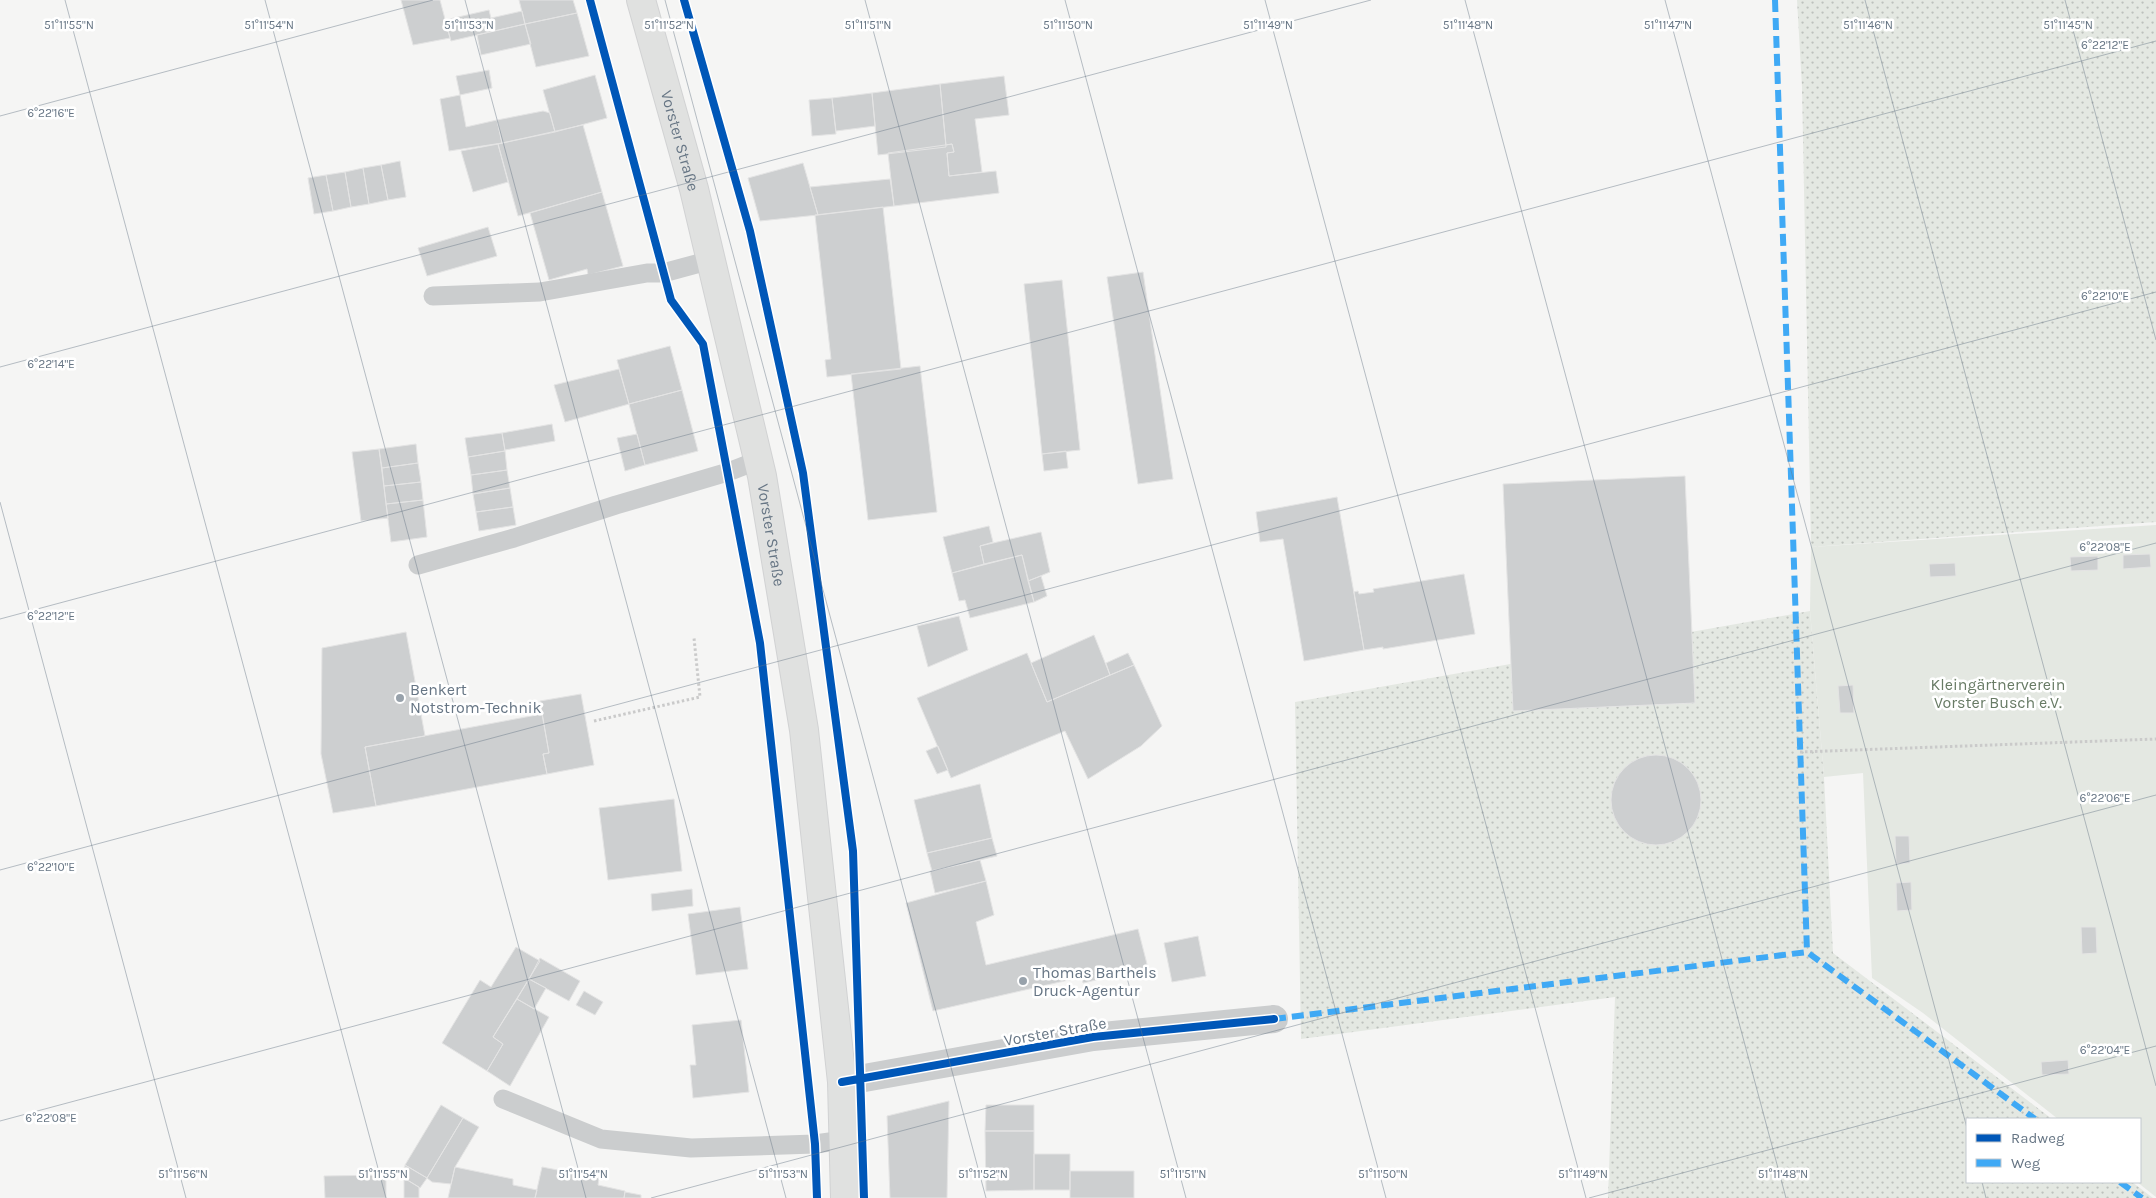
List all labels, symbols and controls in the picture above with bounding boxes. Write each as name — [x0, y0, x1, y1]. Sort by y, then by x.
text: 51°11'55"N — [44, 18, 94, 32]
text: 51°11'54"N — [244, 18, 294, 32]
text: 51°11'53"N — [444, 18, 494, 32]
text: 51°11'52"N — [644, 18, 694, 32]
text: 51°11'51"N — [845, 18, 892, 32]
text: 51°11'50"N — [1043, 18, 1093, 32]
text: 51°11'49"N — [1243, 18, 1293, 32]
text: 51°11'48"N — [1443, 18, 1493, 32]
text: 51°11'47"N — [1644, 18, 1692, 32]
text: 51°11'46"N — [1843, 18, 1893, 32]
text: 51°11'45"N — [2043, 18, 2093, 32]
text: 6°22'12"E — [2081, 38, 2129, 52]
street label: Vorster Straße — [657, 88, 703, 193]
text: 6°22'16"E — [27, 106, 75, 120]
text: 6°22'10"E — [2081, 289, 2129, 303]
text: 6°22'14"E — [27, 357, 75, 371]
street label: Vorster Straße — [753, 482, 789, 588]
text: 6°22'08"E — [2079, 540, 2131, 554]
text: 6°22'12"E — [27, 609, 75, 623]
park label: Kleingärtnerverein Vorster Busch e.V. — [1931, 675, 2065, 712]
place label: Benkert Notstrom-Technik — [410, 680, 542, 717]
marker: Benkert Notstrom-Technik — [394, 692, 406, 704]
text: 6°22'06"E — [2080, 791, 2130, 805]
text: 6°22'10"E — [27, 860, 75, 874]
place label: Thomas Barthels Druck-Agentur — [1033, 963, 1157, 1000]
marker: Thomas Barthels Druck-Agentur — [1017, 975, 1029, 987]
street label: Vorster Straße — [1002, 1013, 1108, 1050]
text: 6°22'04"E — [2080, 1043, 2130, 1057]
text: 6°22'08"E — [25, 1111, 77, 1125]
legend — [1966, 1118, 2141, 1183]
text: Radweg — [2011, 1129, 2065, 1147]
text: Weg — [2011, 1154, 2041, 1172]
text: 51°11'56"N — [158, 1167, 208, 1181]
text: 51°11'55"N — [358, 1167, 408, 1181]
text: 51°11'54"N — [558, 1167, 608, 1181]
text: 51°11'53"N — [758, 1167, 808, 1181]
text: 51°11'52"N — [958, 1167, 1008, 1181]
text: 51°11'51"N — [1160, 1167, 1207, 1181]
text: 51°11'50"N — [1358, 1167, 1408, 1181]
text: 51°11'49"N — [1558, 1167, 1608, 1181]
text: 51°11'48"N — [1758, 1167, 1808, 1181]

